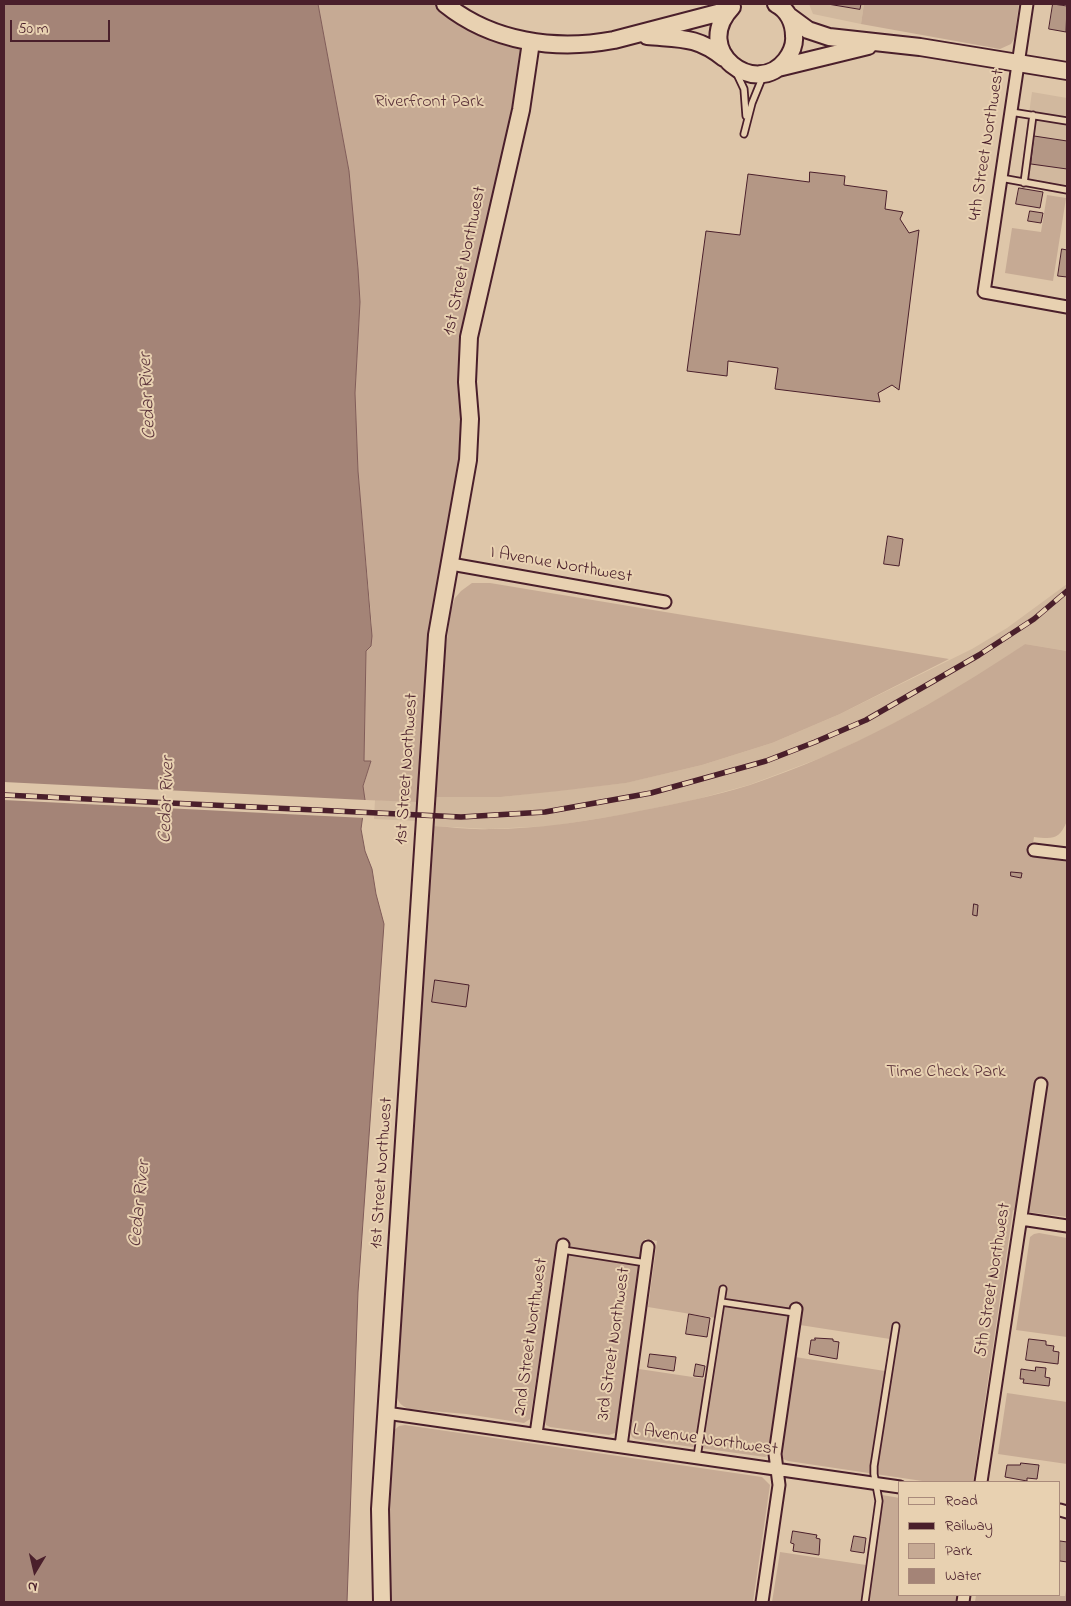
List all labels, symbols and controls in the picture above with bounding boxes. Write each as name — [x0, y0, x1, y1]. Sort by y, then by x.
scale bar — [12, 10, 112, 42]
text: 50 m — [18, 18, 48, 40]
street label: 4th Street Northwest — [965, 68, 1011, 222]
park label: Riverfront Park — [374, 92, 484, 114]
street label: 1st Street Northwest — [440, 184, 492, 338]
water label: Cedar River — [135, 352, 163, 440]
street label: I Avenue Northwest — [488, 543, 634, 589]
street label: 1st Street Northwest — [392, 692, 424, 846]
water label: Cedar River — [155, 756, 181, 844]
park label: Time Check Park — [886, 1062, 1006, 1084]
street label: 1st Street Northwest — [367, 1096, 399, 1250]
water label: Cedar River — [125, 1160, 157, 1248]
street label: 5th Street Northwest — [971, 1201, 1017, 1359]
street label: 2nd Street Northwest — [510, 1257, 554, 1417]
street label: 3rd Street Northwest — [594, 1266, 636, 1422]
street label: L Avenue Northwest — [631, 1420, 779, 1462]
legend — [898, 1481, 1061, 1596]
text: Road — [945, 1490, 978, 1512]
text: Railway — [945, 1515, 993, 1537]
text: Park — [945, 1540, 972, 1562]
north arrow — [10, 1546, 60, 1596]
text: Water — [945, 1565, 981, 1587]
text: N — [26, 1575, 39, 1597]

